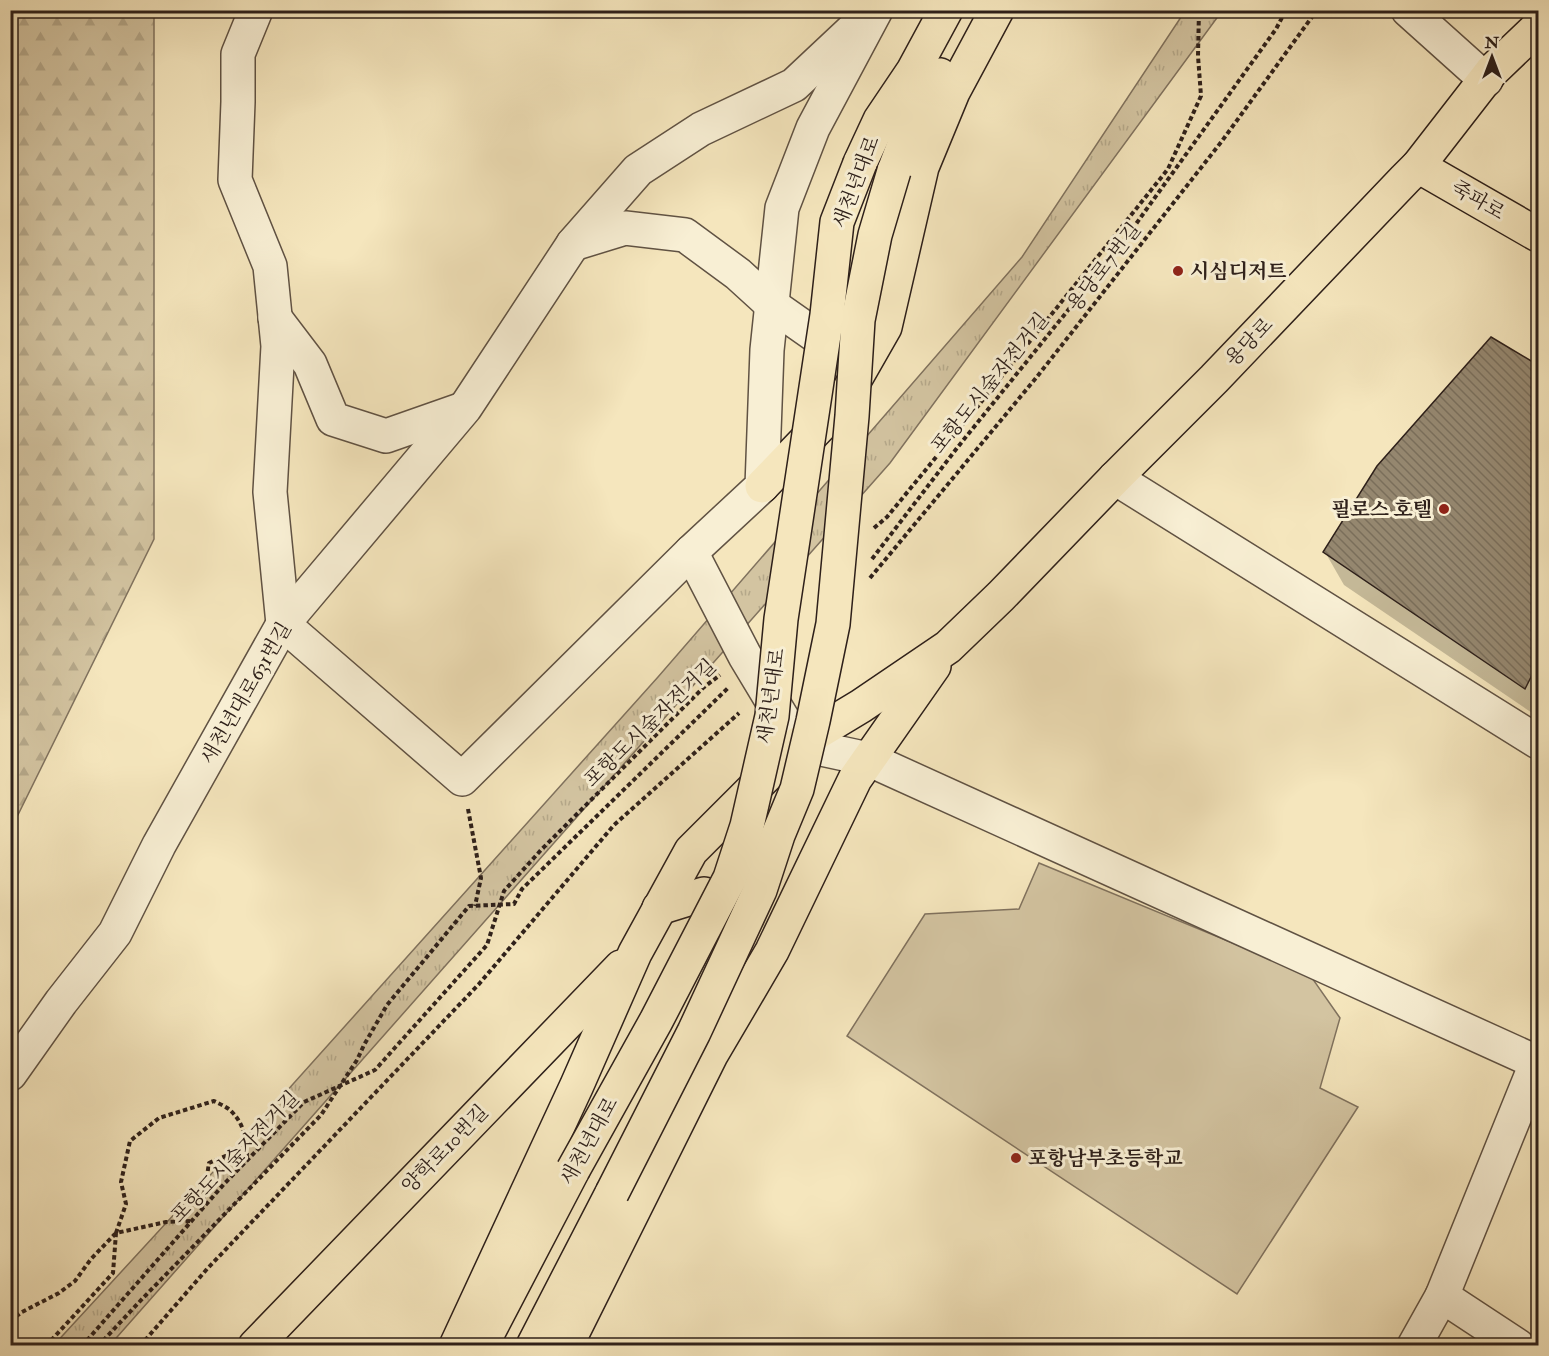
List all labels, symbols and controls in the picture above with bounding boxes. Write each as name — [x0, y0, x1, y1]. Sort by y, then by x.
north arrow — [1462, 27, 1522, 87]
text: N — [1484, 33, 1500, 53]
street label: 새천년대로 — [827, 132, 885, 232]
street label: 죽파로 — [1447, 175, 1509, 225]
street label: 용당로7번길 — [1062, 218, 1146, 316]
place label: 시심디저트 — [1190, 259, 1287, 284]
marker: 시심디저트 — [1171, 264, 1185, 278]
street label: 포항도시숲자전거길 — [926, 308, 1054, 458]
street label: 용당로 — [1220, 312, 1278, 372]
place label: 필로스 호텔 — [1331, 497, 1432, 522]
marker: 필로스 호텔 — [1437, 502, 1451, 516]
street label: 새천년대로631번길 — [195, 617, 297, 769]
street label: 새천년대로 — [752, 646, 790, 746]
street label: 포항도시숲자전거길 — [579, 654, 721, 792]
street label: 포항도시숲자전거길 — [166, 1086, 304, 1228]
street label: 새천년대로 — [555, 1093, 623, 1189]
street label: 양학로10번길 — [396, 1099, 494, 1199]
place label: 포항남부초등학교 — [1028, 1146, 1183, 1171]
marker: 포항남부초등학교 — [1009, 1151, 1023, 1165]

